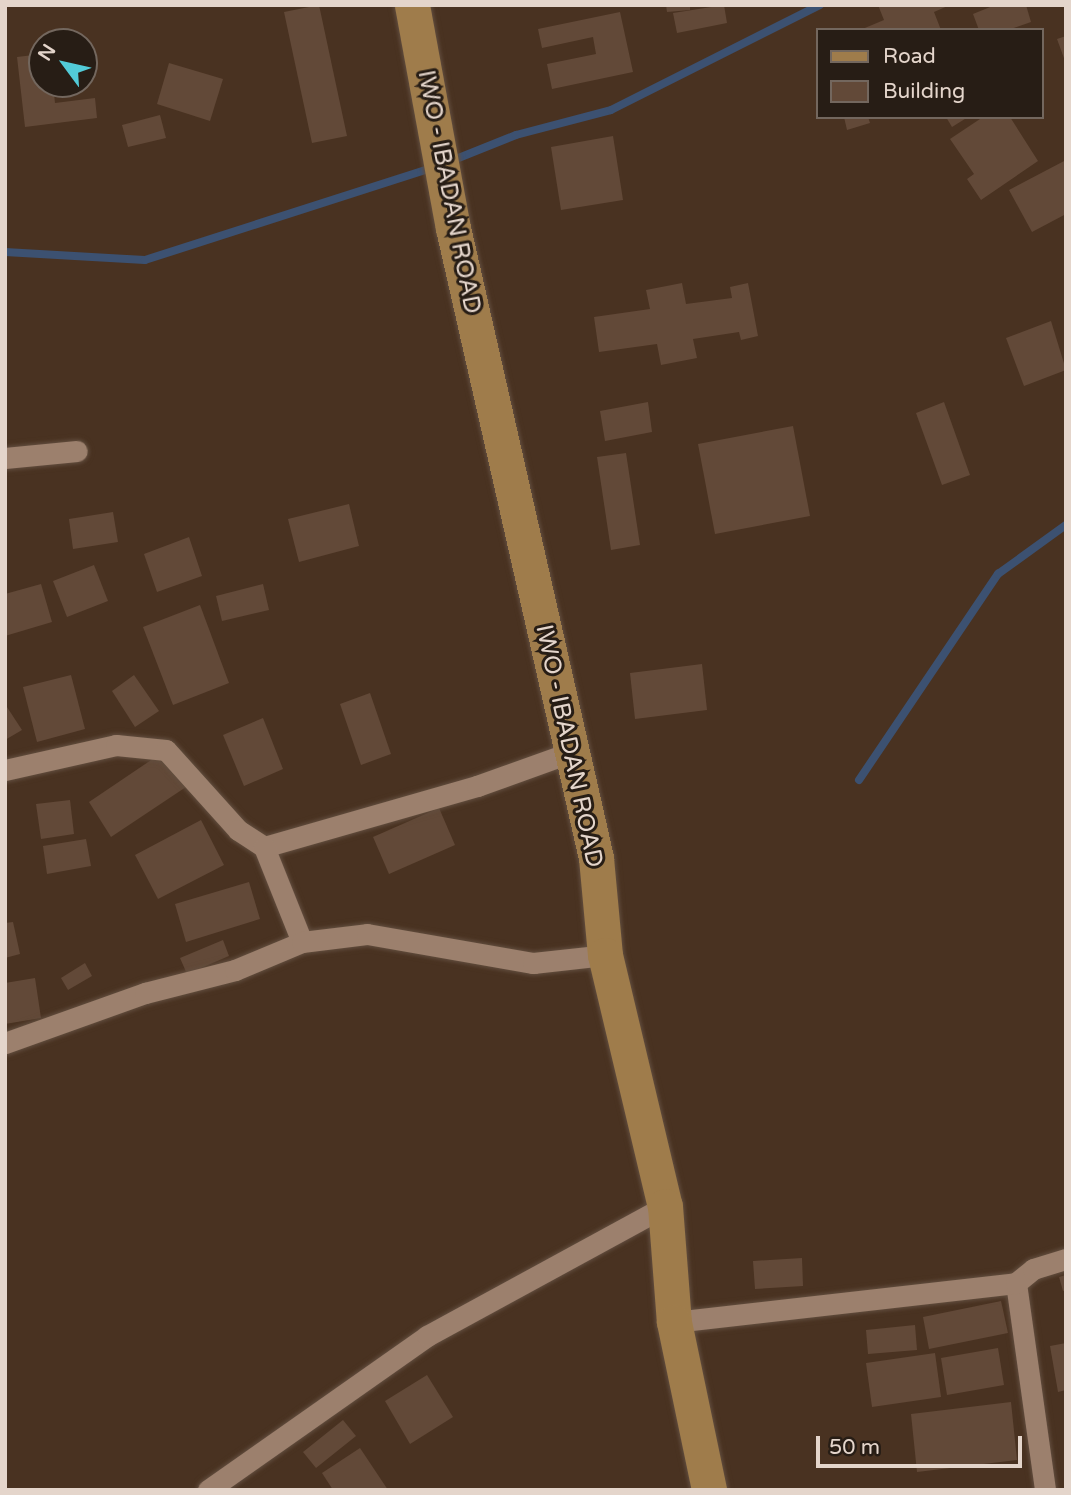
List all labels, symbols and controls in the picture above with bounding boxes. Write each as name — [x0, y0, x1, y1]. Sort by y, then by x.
north arrow — [28, 28, 98, 98]
legend — [816, 28, 1043, 119]
text: N — [34, 40, 60, 65]
text: Road — [883, 44, 936, 69]
street label: IWO - IBADAN ROAD — [411, 68, 487, 316]
text: Building — [883, 79, 965, 104]
street label: IWO - IBADAN ROAD — [529, 622, 609, 870]
scale bar — [819, 1422, 1026, 1466]
text: 50 m — [829, 1435, 880, 1460]

